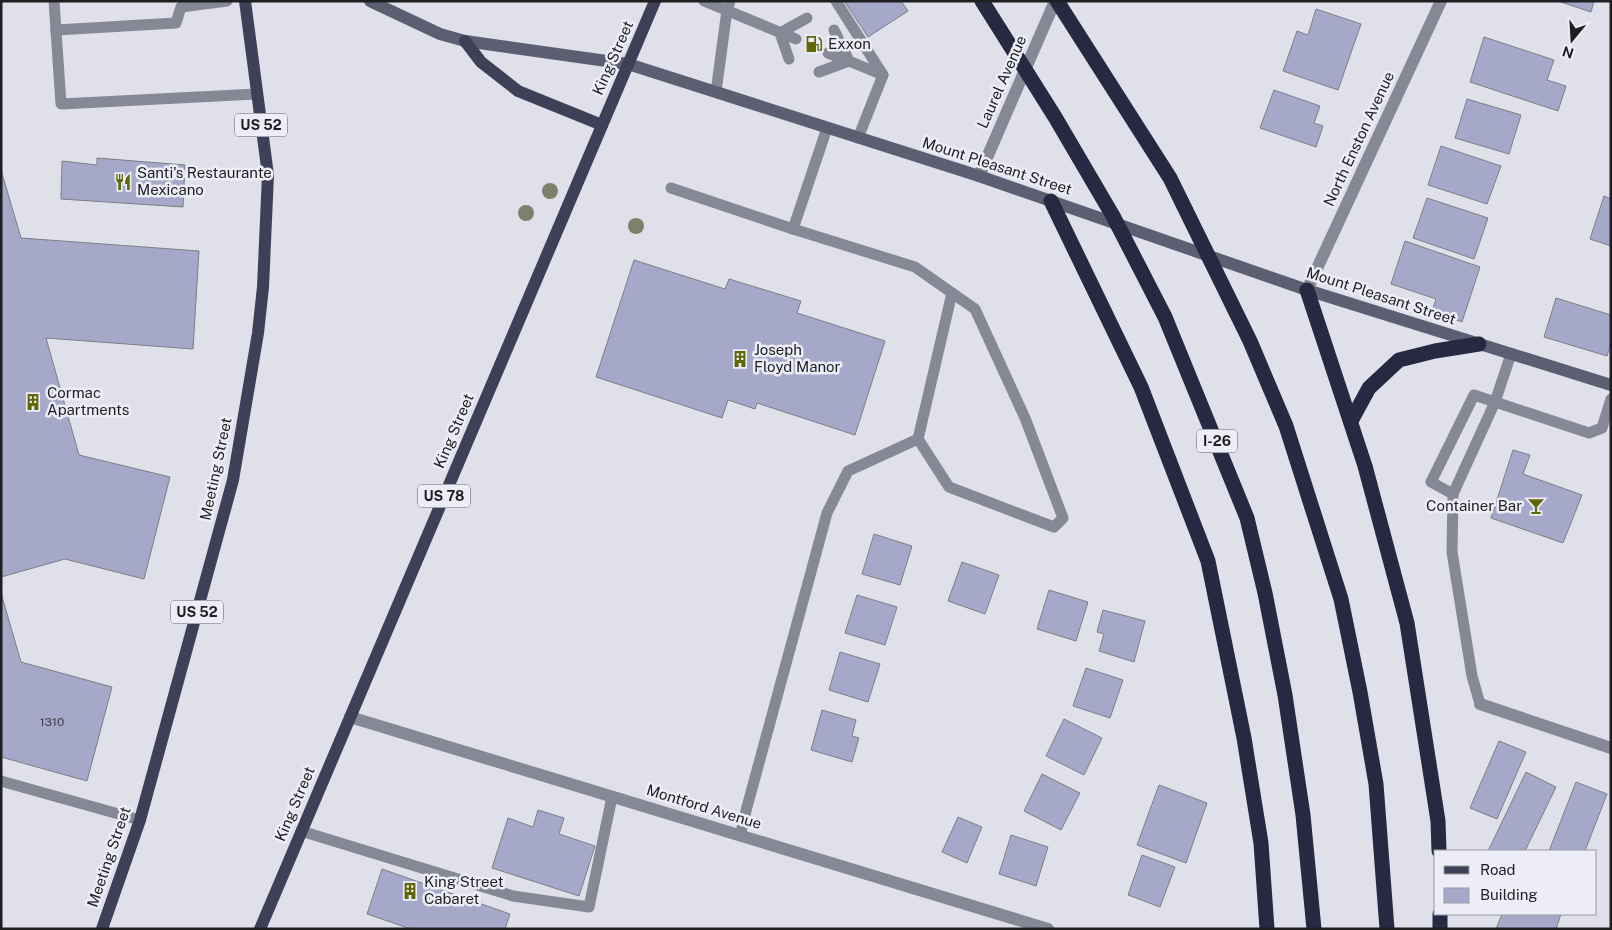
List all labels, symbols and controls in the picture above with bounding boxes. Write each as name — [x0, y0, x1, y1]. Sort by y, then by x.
north arrow — [1547, 15, 1597, 65]
street label: King Street — [589, 18, 637, 98]
street label: Laurel Avenue — [974, 33, 1030, 131]
fuel station icon: Exxon — [804, 34, 824, 54]
place label: Exxon — [828, 35, 871, 52]
text: N — [1560, 43, 1576, 62]
street label: North Enston Avenue — [1320, 69, 1397, 209]
road number: US 52 — [235, 114, 287, 136]
street label: Mount Pleasant Street — [920, 133, 1074, 198]
place label: Santi's Restaurante Mexicano — [137, 164, 272, 198]
restaurant icon: Santi's Restaurante Mexicano — [113, 172, 133, 192]
street label: Mount Pleasant Street — [1304, 263, 1458, 328]
place label: Joseph Floyd Manor — [754, 341, 841, 375]
building icon: Joseph Floyd Manor — [730, 349, 750, 369]
place label: Cormac Apartments — [47, 384, 129, 418]
street label: King Street — [430, 391, 477, 471]
building icon: Cormac Apartments — [23, 392, 43, 412]
street label: Meeting Street — [196, 416, 235, 522]
road number: I-26 — [1197, 430, 1237, 452]
road number: US 78 — [418, 484, 470, 508]
bar icon: Container Bar — [1526, 496, 1546, 516]
place label: Container Bar — [1426, 497, 1522, 514]
road number: US 52 — [171, 600, 223, 624]
house number: 1310 — [40, 715, 64, 729]
street label: King Street — [271, 764, 318, 844]
street label: Montford Avenue — [645, 781, 764, 832]
street label: Meeting Street — [83, 804, 134, 909]
legend — [1434, 850, 1597, 915]
text: Road — [1480, 861, 1516, 878]
place label: King Street Cabaret — [424, 873, 504, 907]
building icon: King Street Cabaret — [400, 881, 420, 901]
text: Building — [1480, 886, 1538, 903]

